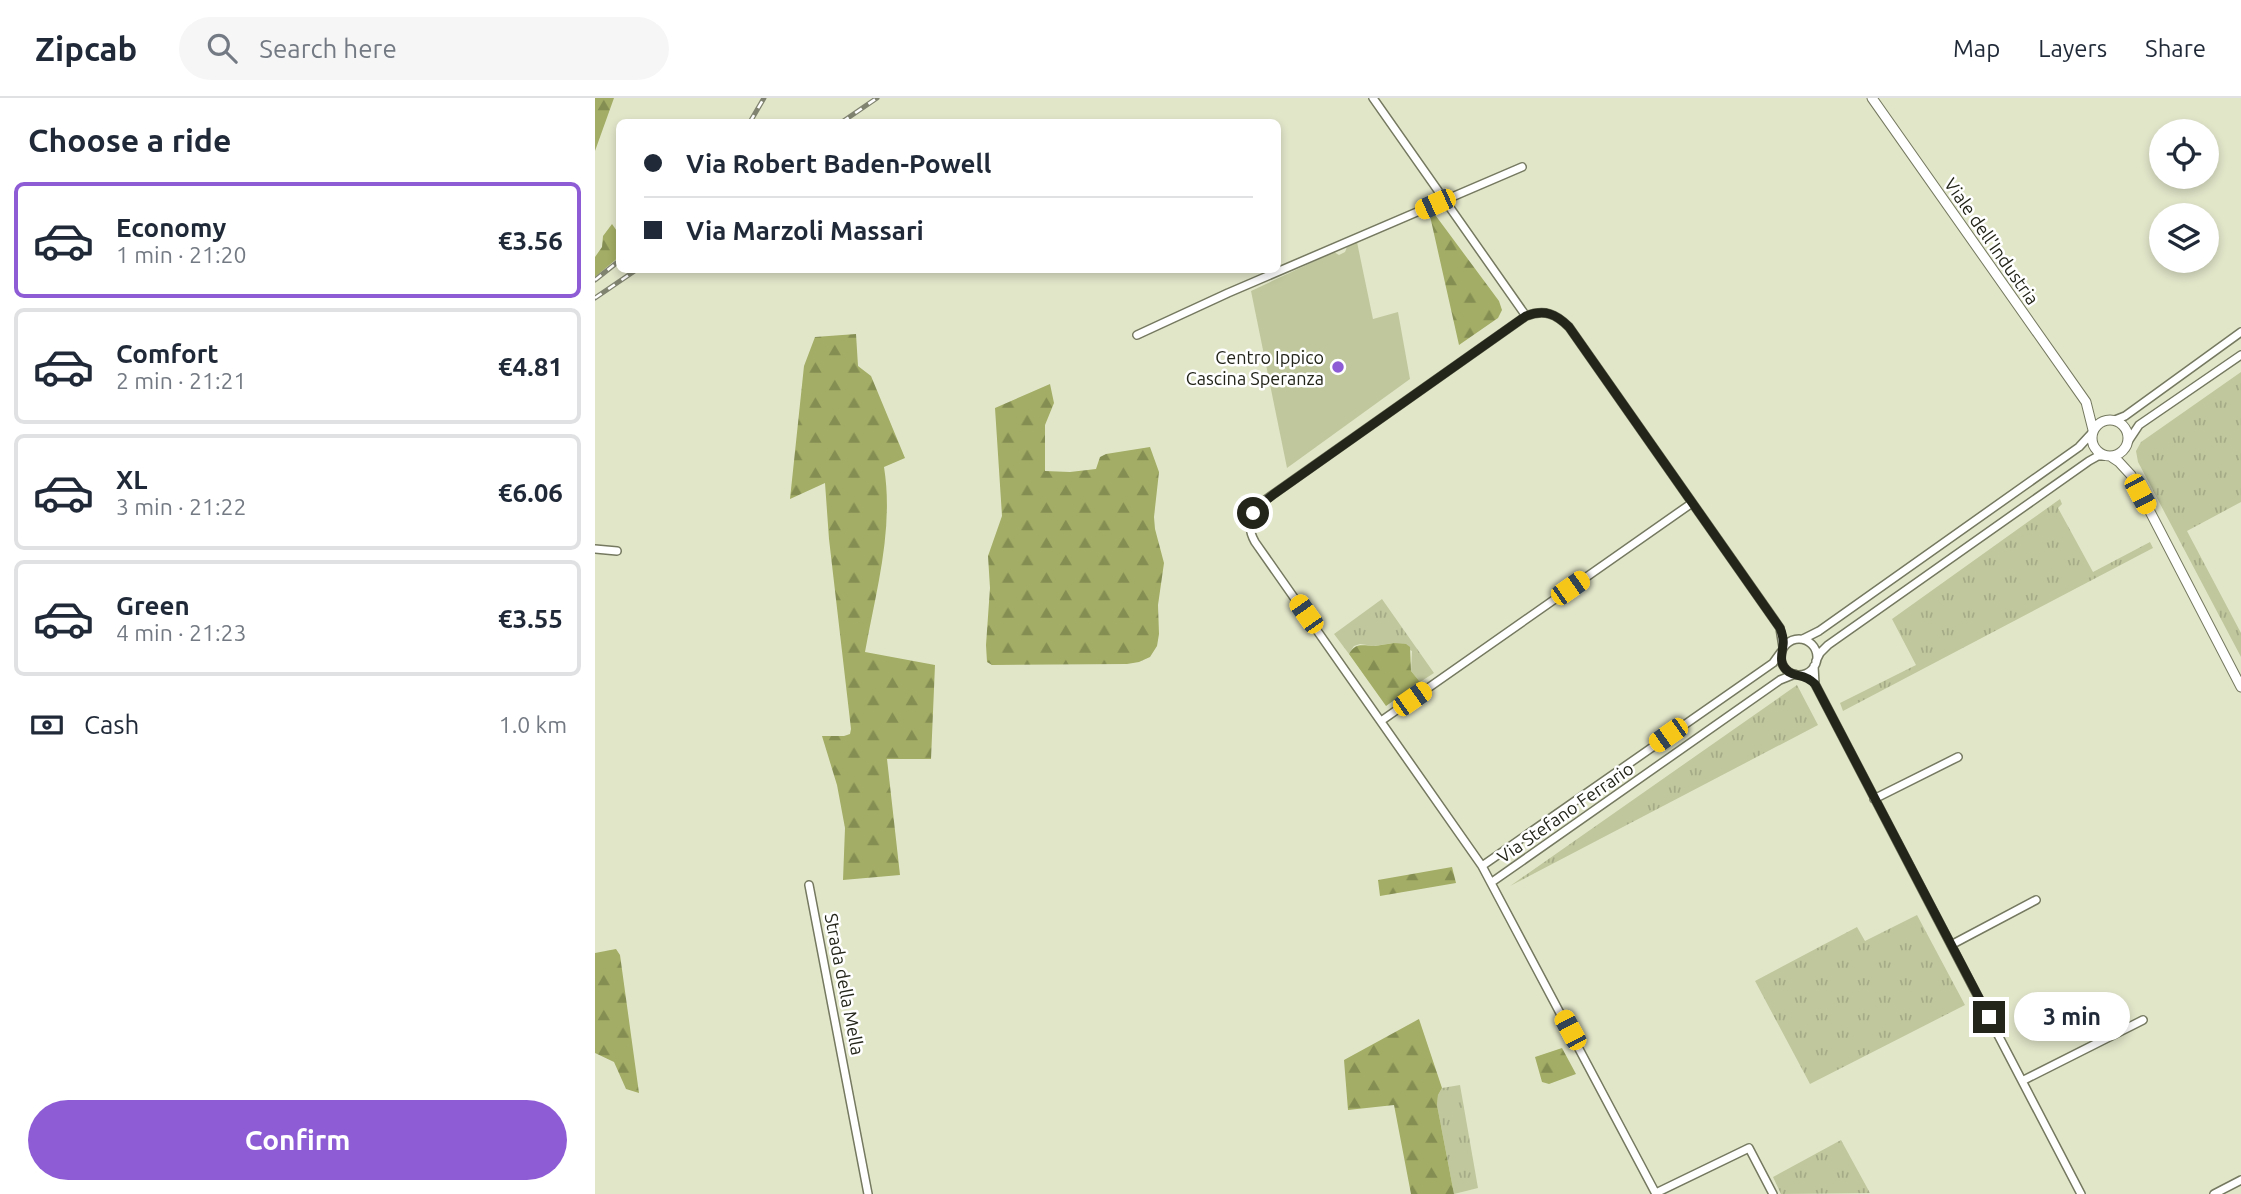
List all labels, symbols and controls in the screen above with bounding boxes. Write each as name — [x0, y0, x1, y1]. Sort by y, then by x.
search box — [179, 17, 669, 80]
icon: search — [203, 29, 241, 67]
text: Zipcab — [35, 30, 137, 67]
text: Search here — [259, 34, 397, 63]
text: Map — [1953, 35, 2000, 62]
text: Layers — [2038, 35, 2107, 62]
text: Share — [2145, 35, 2206, 62]
map controls — [2149, 119, 2219, 273]
button: locate — [2149, 119, 2219, 189]
text: Choose a ride — [28, 122, 231, 158]
text: Via Robert Baden-Powell — [686, 149, 991, 178]
street label: Viale dell'Industria — [1941, 174, 2043, 308]
car — [1412, 186, 1459, 222]
button: layers — [2149, 203, 2219, 273]
icon: car — [32, 209, 95, 272]
text: Economy — [116, 213, 226, 242]
text: Via Marzoli Massari — [686, 216, 924, 245]
text: €3.56 — [498, 226, 563, 255]
text: 1 min · 21:20 — [116, 242, 247, 267]
icon: car — [32, 335, 95, 398]
text: Comfort — [116, 339, 219, 368]
place label: Centro Ippico Cascina Speranza — [1186, 347, 1324, 388]
text: €4.81 — [498, 352, 563, 381]
marker: Centro Ippico Cascina Speranza — [1330, 359, 1346, 375]
text: 2 min · 21:21 — [116, 368, 247, 393]
icon: car — [32, 461, 95, 524]
text: XL — [116, 465, 147, 494]
car — [2121, 471, 2160, 517]
text: €6.06 — [498, 478, 563, 507]
text: 3 min · 21:22 — [116, 494, 247, 519]
route start — [1237, 497, 1269, 529]
car — [1547, 567, 1594, 609]
icon: car — [32, 587, 95, 650]
text: Green — [116, 591, 190, 620]
car — [1286, 591, 1327, 637]
text: €3.55 — [498, 604, 563, 633]
text: 4 min · 21:23 — [116, 620, 247, 645]
car — [1389, 678, 1436, 720]
icon: cash — [28, 706, 66, 744]
text: Cash — [84, 710, 139, 739]
text: 1.0 km — [499, 712, 567, 737]
car — [1645, 714, 1692, 756]
street label: Via Stefano Ferrario — [1493, 758, 1637, 866]
street label: Strada della Mella — [821, 911, 869, 1057]
callout: 3 min — [2013, 992, 2129, 1042]
route end — [1973, 1001, 2005, 1033]
text: 3 min — [2043, 1004, 2101, 1029]
car — [1551, 1007, 1590, 1053]
button: Confirm — [28, 1100, 567, 1180]

